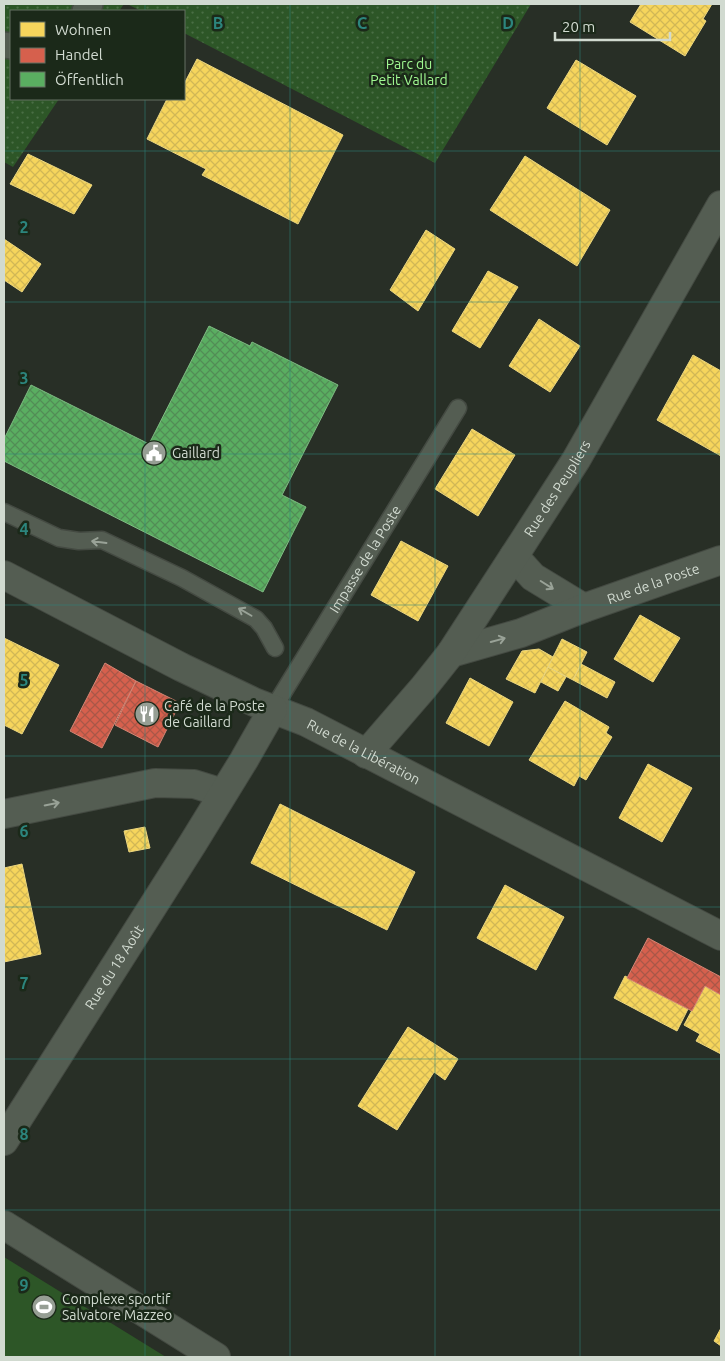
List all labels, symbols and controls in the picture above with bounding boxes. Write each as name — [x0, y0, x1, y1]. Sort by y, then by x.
legend — [10, 10, 185, 100]
scale bar — [555, 10, 670, 42]
text: B — [213, 14, 223, 32]
text: C — [357, 14, 367, 32]
text: D — [502, 14, 514, 32]
text: 20 m — [562, 18, 595, 35]
text: Wohnen — [55, 21, 111, 38]
text: Handel — [55, 46, 103, 63]
park label: Parc du Petit Vallard — [370, 56, 448, 88]
text: Öffentlich — [55, 71, 124, 88]
text: 2 — [19, 218, 29, 236]
text: 3 — [19, 369, 29, 387]
street label: Rue des Peupliers — [521, 437, 594, 540]
public building icon: Gaillard — [141, 440, 167, 466]
place label: Gaillard — [172, 445, 220, 461]
street label: Impasse de la Poste — [326, 502, 404, 616]
text: 4 — [19, 520, 29, 538]
one-way arrow — [91, 537, 107, 547]
street label: Rue de la Poste — [605, 560, 702, 607]
one-way arrow — [539, 581, 553, 591]
one-way arrow — [238, 606, 252, 616]
one-way arrow — [489, 635, 505, 644]
text: 5 — [19, 671, 29, 689]
place label: Café de la Poste de Gaillard — [164, 698, 265, 730]
restaurant icon: Café de la Poste de Gaillard — [134, 701, 160, 727]
street label: Rue de la Libération — [304, 716, 423, 787]
one-way arrow — [43, 799, 59, 808]
text: 6 — [19, 822, 29, 840]
street label: Rue du 18 Août — [82, 921, 147, 1012]
text: 7 — [19, 974, 29, 992]
text: 8 — [19, 1125, 29, 1143]
text: 9 — [19, 1276, 29, 1294]
place label: Complexe sportif Salvatore Mazzeo — [62, 1291, 172, 1323]
sports icon: Complexe sportif Salvatore Mazzeo — [31, 1294, 57, 1320]

